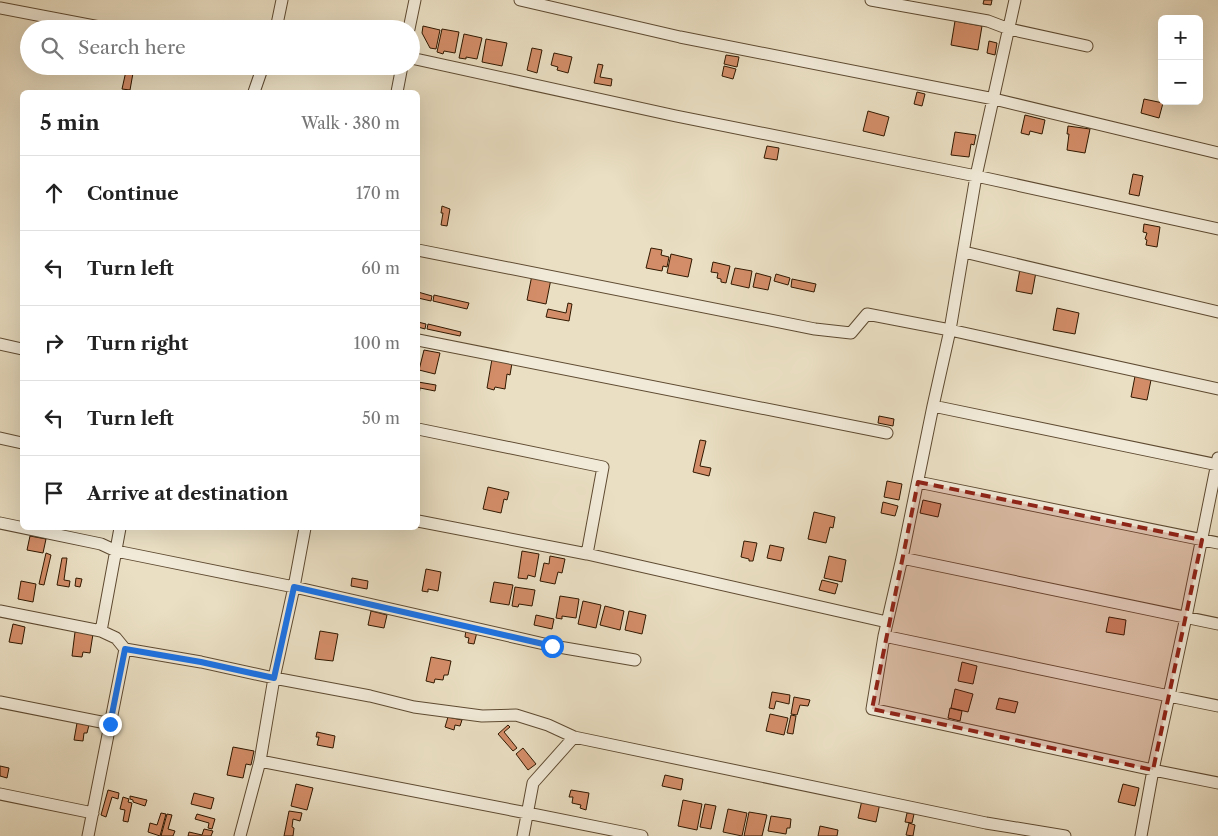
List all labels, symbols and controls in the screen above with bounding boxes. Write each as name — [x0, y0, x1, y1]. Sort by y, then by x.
map controls — [1158, 15, 1203, 105]
button: + — [1158, 15, 1203, 60]
search box — [20, 20, 420, 75]
icon: search — [38, 34, 66, 62]
text: Search here — [78, 36, 186, 59]
button: − — [1158, 60, 1203, 105]
text: 5 min — [40, 110, 100, 135]
text: Walk · 380 m — [301, 113, 400, 133]
icon: ahead — [40, 179, 68, 207]
text: Continue — [87, 182, 179, 205]
text: 170 m — [356, 183, 400, 203]
icon: left — [40, 254, 68, 282]
text: Turn left — [87, 257, 174, 280]
text: 60 m — [361, 258, 400, 278]
icon: right — [40, 329, 68, 357]
text: Turn right — [87, 332, 188, 355]
text: 100 m — [354, 333, 400, 353]
icon: left — [40, 404, 68, 432]
text: Turn left — [87, 407, 174, 430]
text: 50 m — [362, 408, 400, 428]
icon: arrive — [40, 479, 68, 507]
text: Arrive at destination — [87, 482, 288, 505]
route start — [541, 635, 564, 658]
route end — [99, 713, 122, 736]

